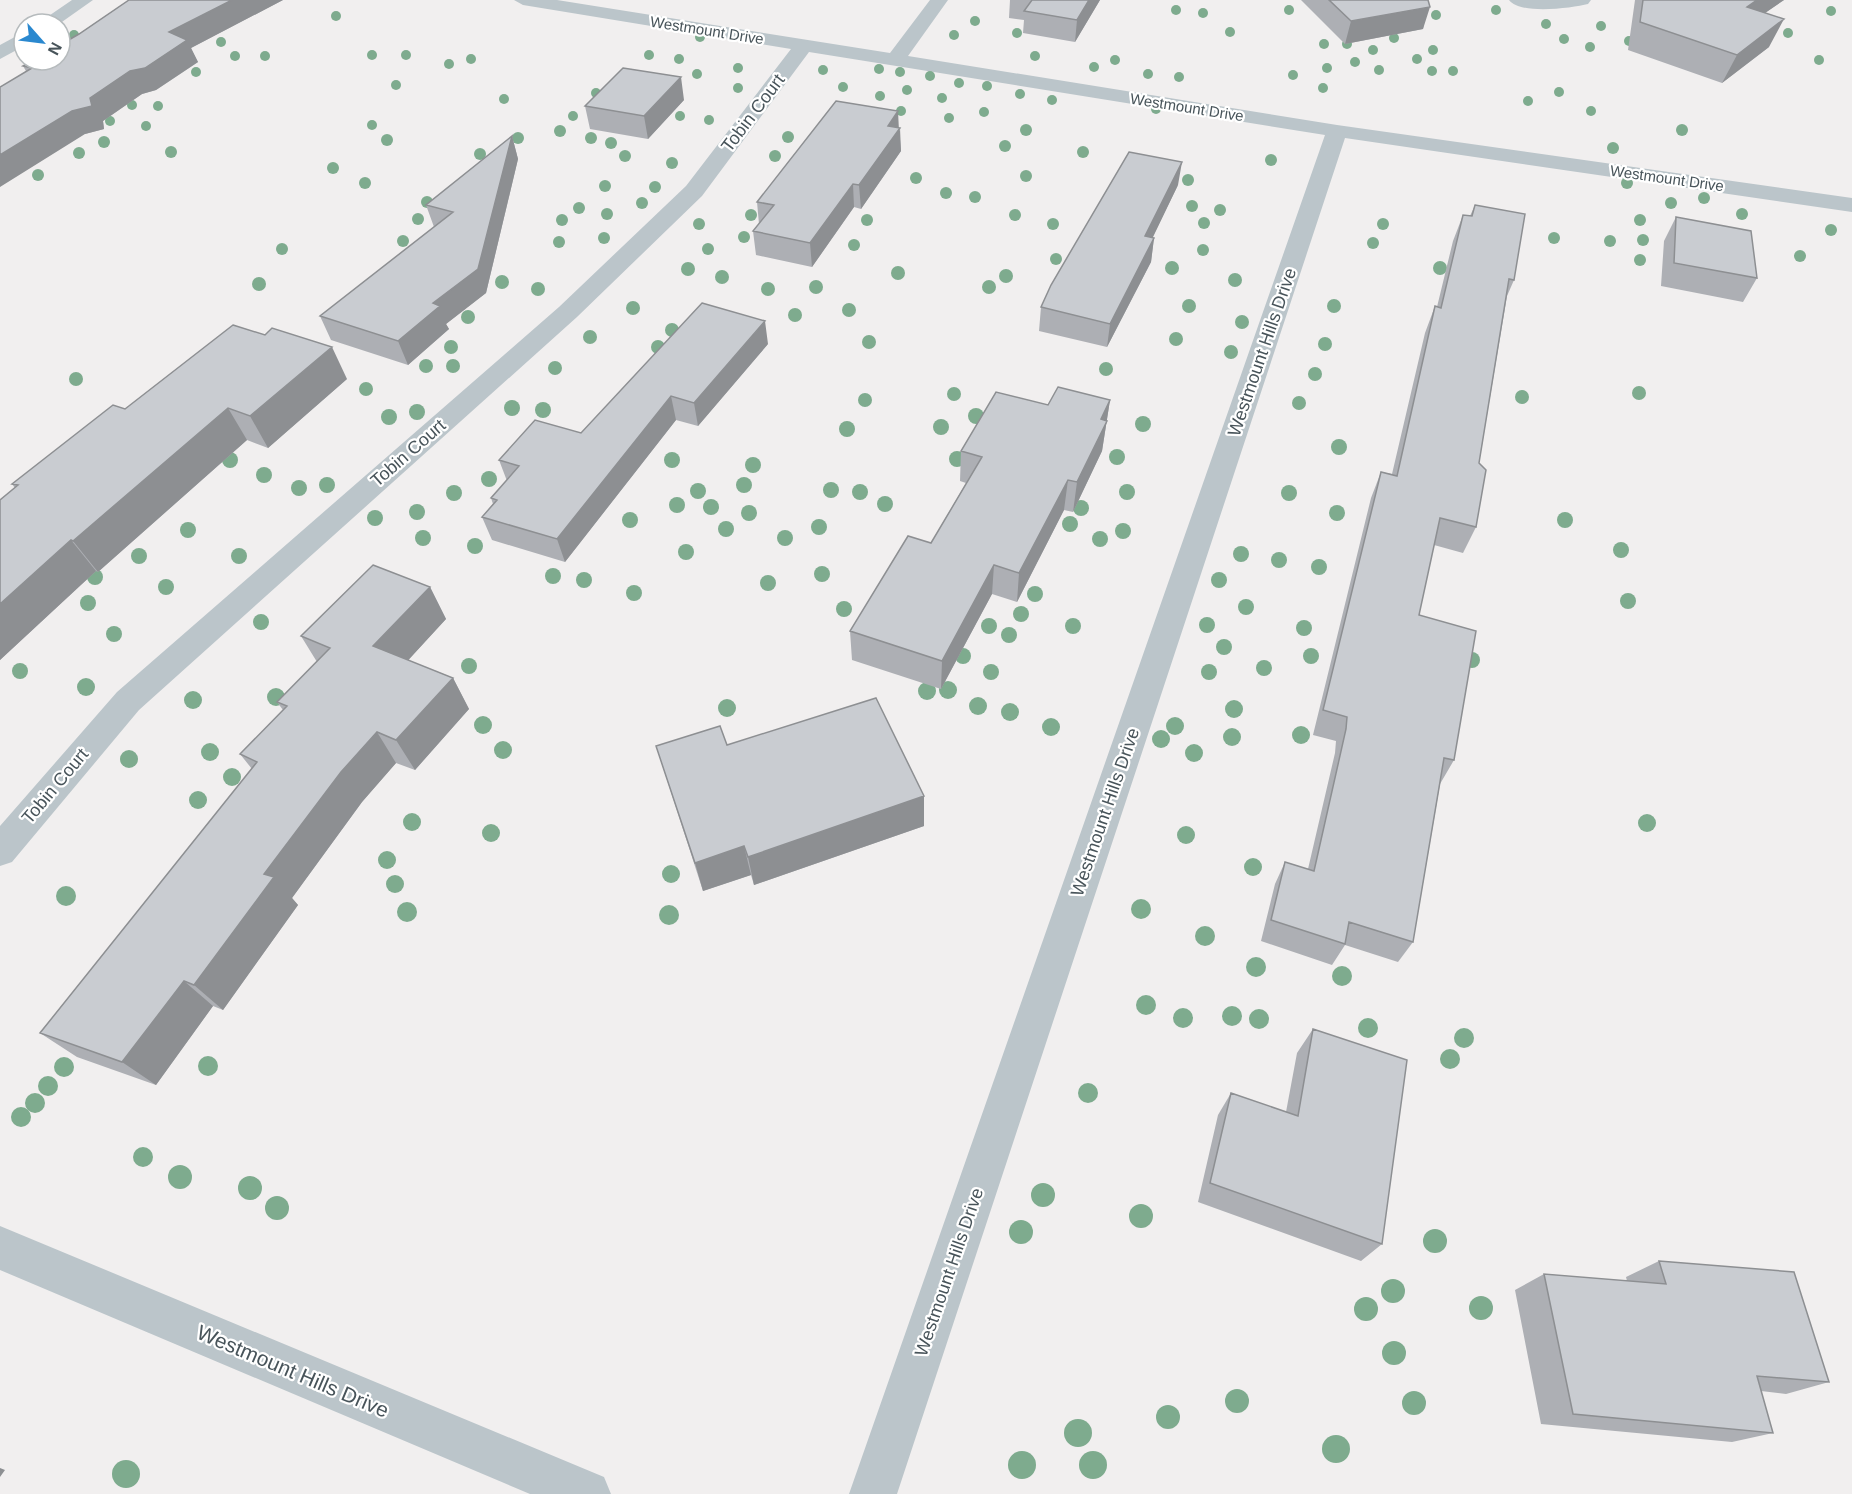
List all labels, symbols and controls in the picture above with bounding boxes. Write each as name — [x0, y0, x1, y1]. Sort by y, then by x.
north arrow — [12, 12, 72, 72]
street label: Westmount Drive — [649, 13, 765, 47]
text: N — [45, 40, 65, 58]
street label: Tobin Court — [717, 70, 789, 156]
street label: Westmount Drive — [1129, 90, 1245, 124]
street label: Westmount Drive — [1609, 162, 1725, 194]
street label: Westmount Hills Drive — [1224, 265, 1300, 439]
street label: Tobin Court — [367, 415, 449, 491]
street label: Westmount Hills Drive — [1067, 725, 1143, 899]
street label: Tobin Court — [18, 744, 92, 828]
street label: Westmount Hills Drive — [911, 1185, 987, 1359]
street label: Westmount Hills Drive — [194, 1320, 392, 1422]

